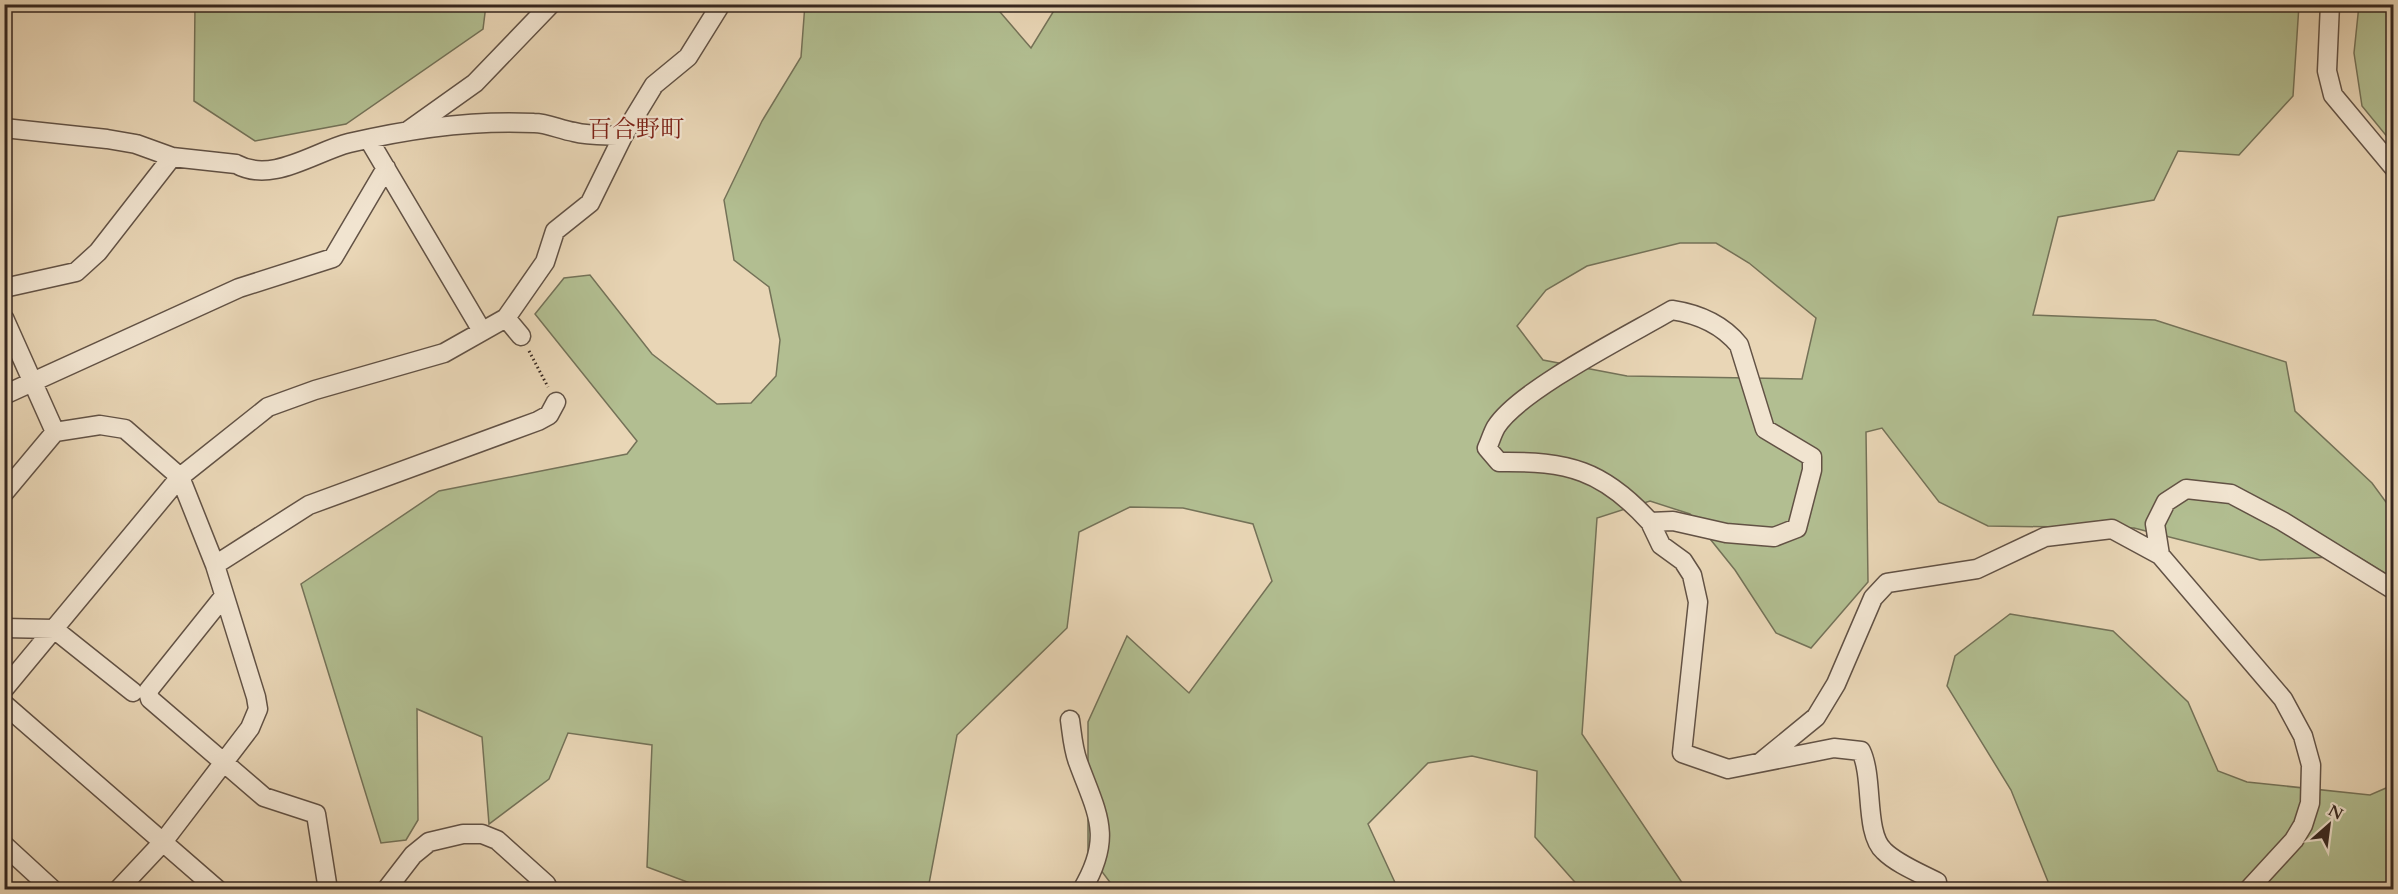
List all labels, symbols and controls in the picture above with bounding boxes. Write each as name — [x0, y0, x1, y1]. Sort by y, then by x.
district label: 百合野町 — [588, 113, 684, 146]
north arrow — [2299, 795, 2359, 855]
text: N — [2324, 800, 2347, 826]

